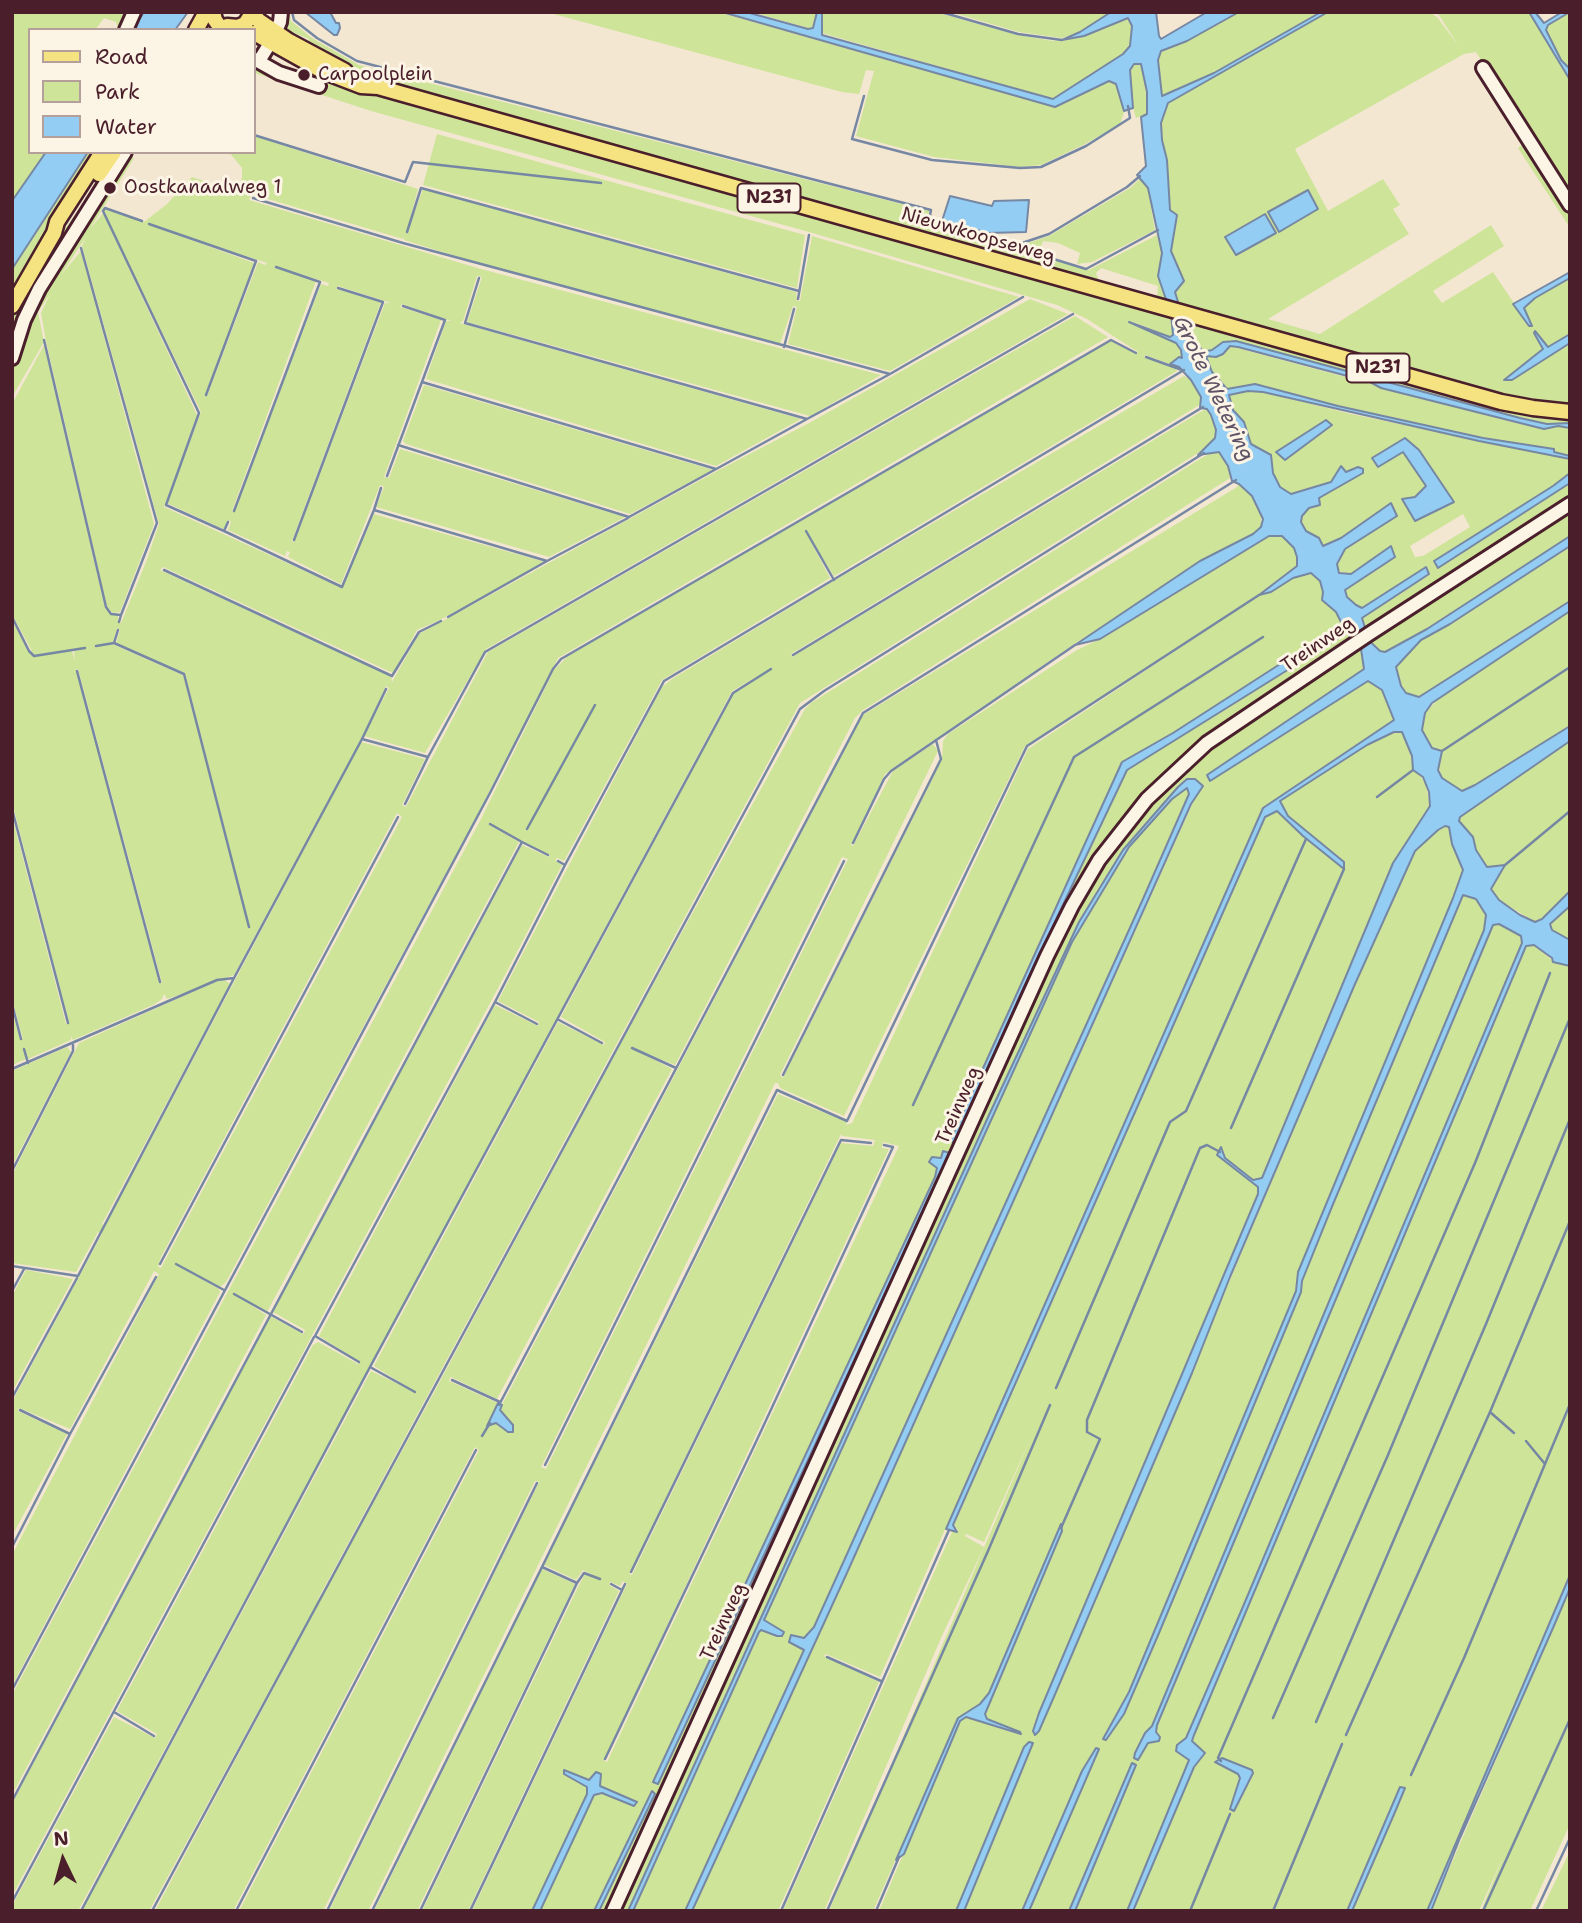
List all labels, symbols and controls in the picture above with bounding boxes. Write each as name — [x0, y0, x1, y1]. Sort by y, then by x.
legend — [28, 28, 256, 154]
text: Road — [95, 43, 148, 71]
place label: Carpoolplein — [318, 64, 432, 86]
marker: Carpoolplein — [296, 67, 312, 83]
text: Park — [95, 78, 140, 106]
text: Water — [95, 113, 157, 141]
place label: Oostkanaalweg 1 — [124, 177, 281, 199]
marker: Oostkanaalweg 1 — [102, 180, 118, 196]
road number: N231 — [738, 183, 800, 212]
street label: Nieuwkoopseweg — [898, 203, 1058, 269]
water label: Grote Wetering — [1167, 312, 1259, 466]
road number: N231 — [1346, 354, 1410, 382]
street label: Treinweg — [1277, 612, 1359, 678]
street label: Treinweg — [932, 1063, 986, 1149]
street label: Treinweg — [696, 1579, 752, 1665]
north arrow — [28, 1825, 98, 1895]
text: N — [53, 1825, 70, 1852]

